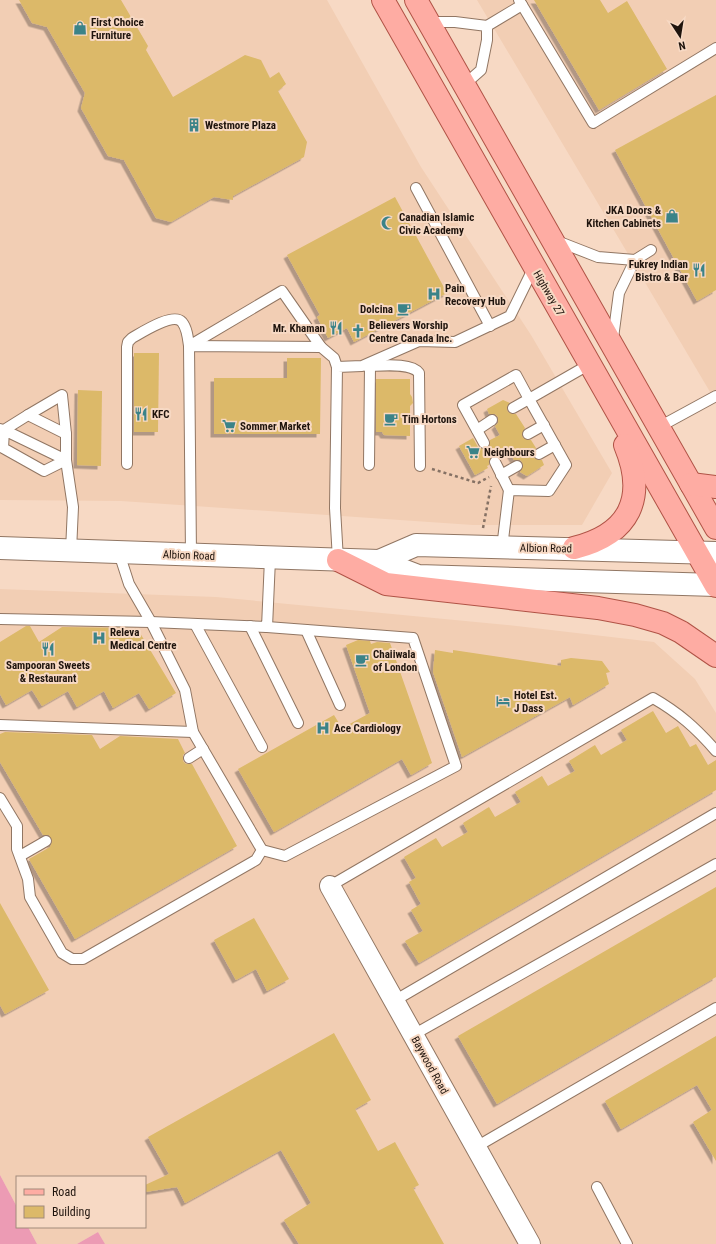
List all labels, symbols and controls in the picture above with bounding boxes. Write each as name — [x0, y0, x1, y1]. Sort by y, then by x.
place label: First Choice Furniture — [91, 16, 144, 42]
north arrow — [660, 16, 700, 56]
shop icon: First Choice Furniture — [72, 20, 88, 36]
text: N — [677, 38, 687, 52]
building icon: Westmore Plaza — [186, 117, 202, 133]
place label: Westmore Plaza — [205, 119, 276, 132]
place label: JKA Doors & Kitchen Cabinets — [586, 204, 662, 230]
shop icon: JKA Doors & Kitchen Cabinets — [664, 208, 680, 224]
place label: Canadian Islamic Civic Academy — [399, 211, 474, 237]
mosque icon: Canadian Islamic Civic Academy — [380, 215, 396, 231]
place label: Fukrey Indian Bistro & Bar — [629, 258, 688, 284]
restaurant icon: Fukrey Indian Bistro & Bar — [691, 262, 707, 278]
street label: Highway 27 — [530, 268, 567, 318]
place label: Pain Recovery Hub — [445, 282, 506, 308]
hospital icon: Pain Recovery Hub — [426, 286, 442, 302]
cafe icon: Dolcina — [396, 301, 412, 317]
place label: Dolcina — [360, 303, 393, 316]
place label: Believers Worship Centre Canada Inc. — [369, 319, 453, 345]
restaurant icon: Mr. Khaman — [328, 320, 344, 336]
place label: Mr. Khaman — [273, 322, 325, 335]
church icon: Believers Worship Centre Canada Inc. — [350, 323, 366, 339]
restaurant icon: KFC — [133, 406, 149, 422]
place label: KFC — [152, 408, 170, 421]
cafe icon: Tim Hortons — [383, 411, 399, 427]
place label: Tim Hortons — [402, 413, 457, 426]
supermarket icon: Sommer Market — [221, 418, 237, 434]
place label: Sommer Market — [240, 420, 311, 433]
supermarket icon: Neighbours — [465, 444, 481, 460]
place label: Neighbours — [484, 446, 535, 459]
street label: Albion Road — [520, 542, 572, 555]
street label: Albion Road — [163, 548, 215, 563]
place label: Releva Medical Centre — [110, 626, 177, 652]
hospital icon: Releva Medical Centre — [91, 630, 107, 646]
restaurant icon: Sampooran Sweets & Restaurant — [40, 641, 56, 657]
place label: Chaiiwala of London — [373, 648, 417, 674]
cafe icon: Chaiiwala of London — [354, 652, 370, 668]
place label: Sampooran Sweets & Restaurant — [6, 659, 90, 685]
place label: Hotel Est. J Dass — [514, 689, 557, 715]
hotel icon: Hotel Est. J Dass — [495, 693, 511, 709]
hospital icon: Ace Cardiology — [315, 720, 331, 736]
place label: Ace Cardiology — [334, 722, 401, 735]
street label: Baywood Road — [408, 1034, 451, 1096]
legend — [16, 1176, 146, 1228]
text: Road — [52, 1185, 76, 1199]
text: Building — [52, 1205, 90, 1219]

